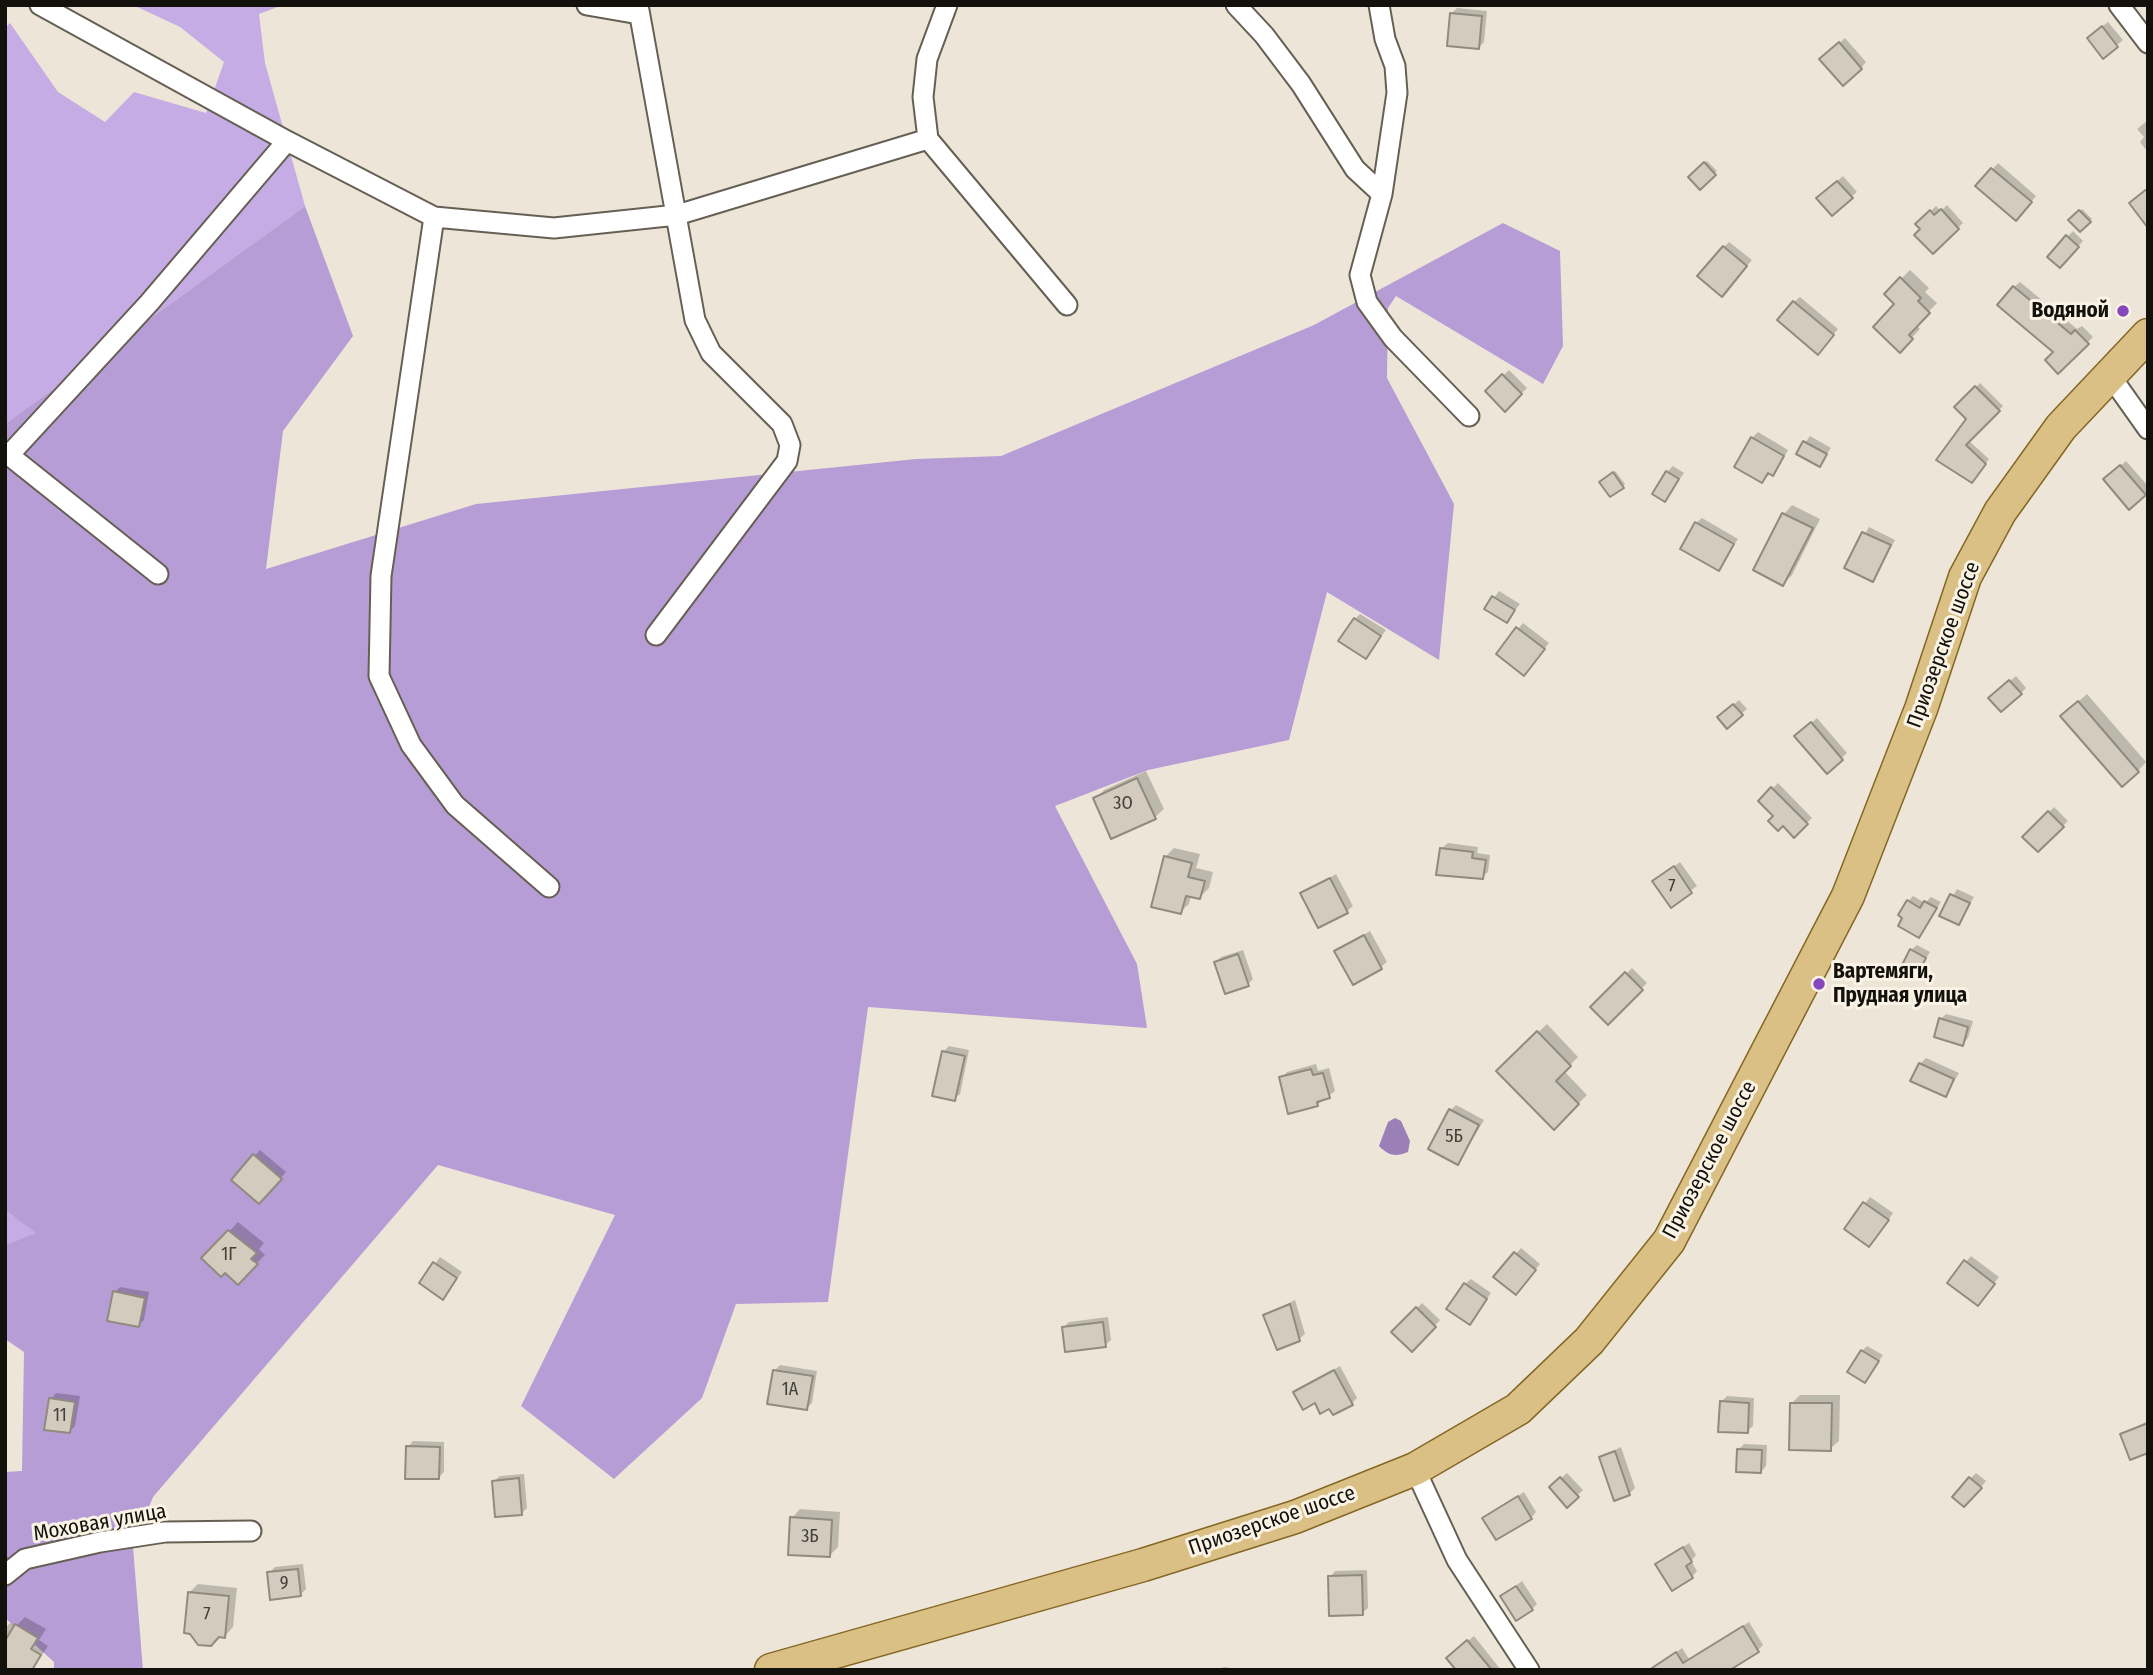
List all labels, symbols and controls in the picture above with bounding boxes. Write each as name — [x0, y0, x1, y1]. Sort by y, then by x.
place label: Водяной — [2031, 298, 2109, 324]
marker: Водяной — [2115, 303, 2131, 319]
street label: Приозерское шоссе — [1902, 558, 1986, 732]
house number: 3О — [1113, 793, 1133, 815]
house number: 7 — [1668, 876, 1676, 898]
place label: Вартемяги, Прудная улица — [1833, 959, 1967, 1009]
marker: Вартемяги, Прудная улица — [1811, 976, 1827, 992]
street label: Приозерское шоссе — [1658, 1077, 1762, 1243]
house number: 5Б — [1445, 1126, 1463, 1148]
house number: 1Г — [221, 1244, 237, 1266]
house number: 1А — [782, 1379, 798, 1401]
house number: 11 — [53, 1405, 67, 1427]
street label: Приозерское шоссе — [1185, 1481, 1359, 1561]
street label: Моховая улица — [32, 1499, 168, 1547]
house number: 3Б — [801, 1526, 819, 1548]
house number: 9 — [280, 1573, 288, 1595]
house number: 7 — [203, 1604, 211, 1626]

